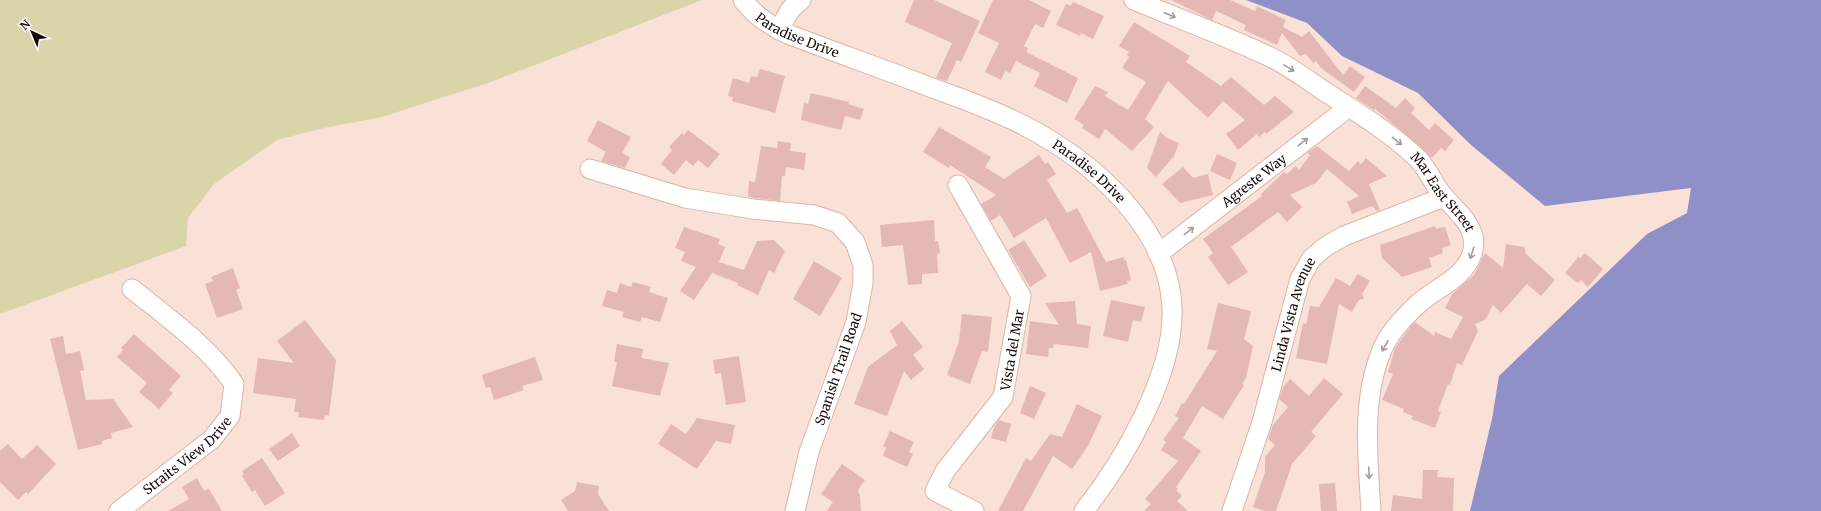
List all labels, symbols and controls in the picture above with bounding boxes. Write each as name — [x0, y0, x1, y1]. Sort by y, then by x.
street label: Paradise Drive — [752, 9, 842, 62]
north arrow — [12, 12, 52, 52]
one-way arrow — [1164, 12, 1176, 19]
text: N — [17, 17, 33, 33]
one-way arrow — [1283, 65, 1295, 73]
street label: Paradise Drive — [1049, 136, 1129, 207]
one-way arrow — [1391, 136, 1402, 145]
one-way arrow — [1298, 138, 1309, 147]
street label: Mar East Street — [1407, 148, 1478, 235]
street label: Agreste Way — [1218, 150, 1290, 212]
one-way arrow — [1184, 226, 1195, 235]
one-way arrow — [1468, 246, 1475, 259]
street label: Linda Vista Avenue — [1268, 254, 1319, 373]
street label: Vista del Mar — [997, 308, 1028, 393]
street label: Spanish Trail Road — [811, 310, 866, 428]
one-way arrow — [1380, 340, 1388, 352]
street label: Straits View Drive — [140, 413, 235, 498]
one-way arrow — [1365, 466, 1373, 479]

